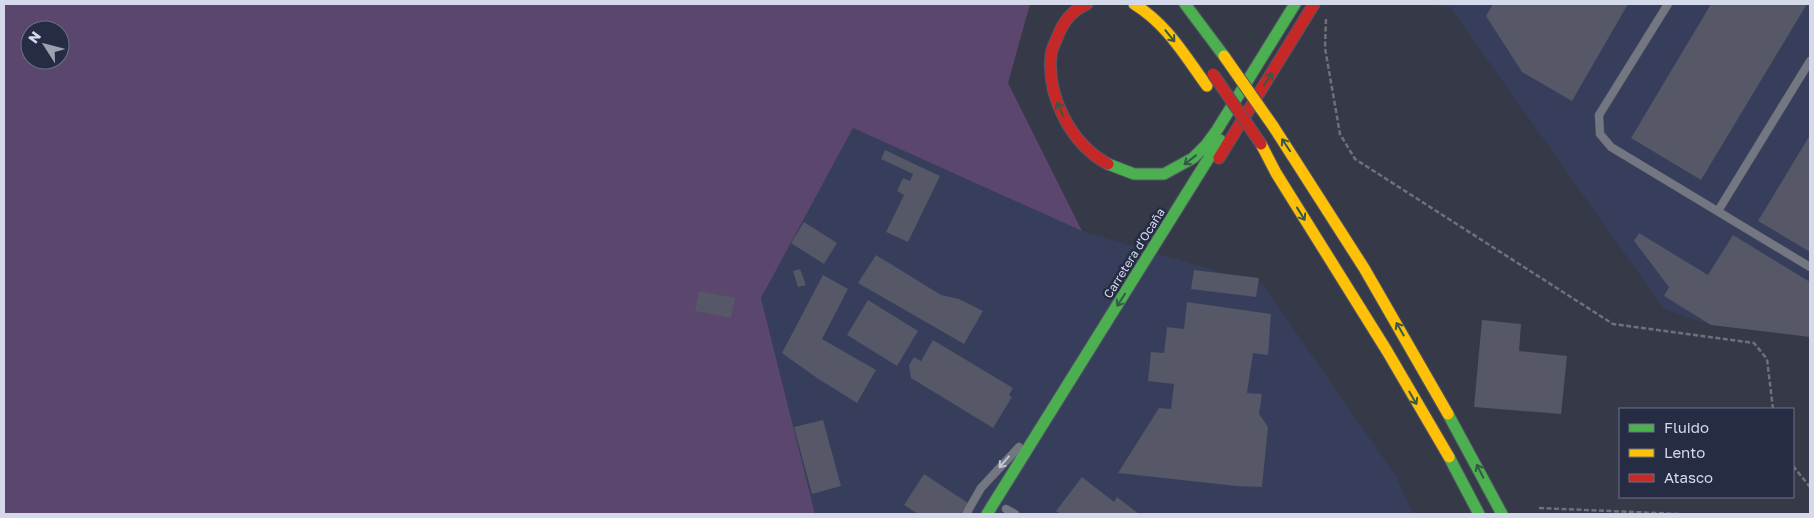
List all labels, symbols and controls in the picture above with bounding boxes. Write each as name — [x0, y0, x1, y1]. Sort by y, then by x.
north arrow — [20, 20, 70, 70]
text: N — [24, 28, 44, 46]
one-way arrow — [1164, 29, 1175, 42]
one-way arrow — [1263, 72, 1273, 86]
one-way arrow — [1055, 102, 1064, 117]
one-way arrow — [1281, 138, 1291, 152]
one-way arrow — [1184, 154, 1197, 165]
street label: Carretera d'Ocaña — [1100, 205, 1168, 301]
one-way arrow — [1297, 207, 1307, 221]
one-way arrow — [1116, 292, 1126, 306]
one-way arrow — [1395, 322, 1405, 337]
one-way arrow — [1409, 390, 1419, 404]
legend — [1619, 408, 1794, 498]
text: Fluido — [1664, 418, 1709, 436]
text: Lento — [1664, 443, 1705, 461]
one-way arrow — [998, 456, 1009, 469]
one-way arrow — [1475, 464, 1484, 479]
text: Atasco — [1664, 468, 1713, 486]

